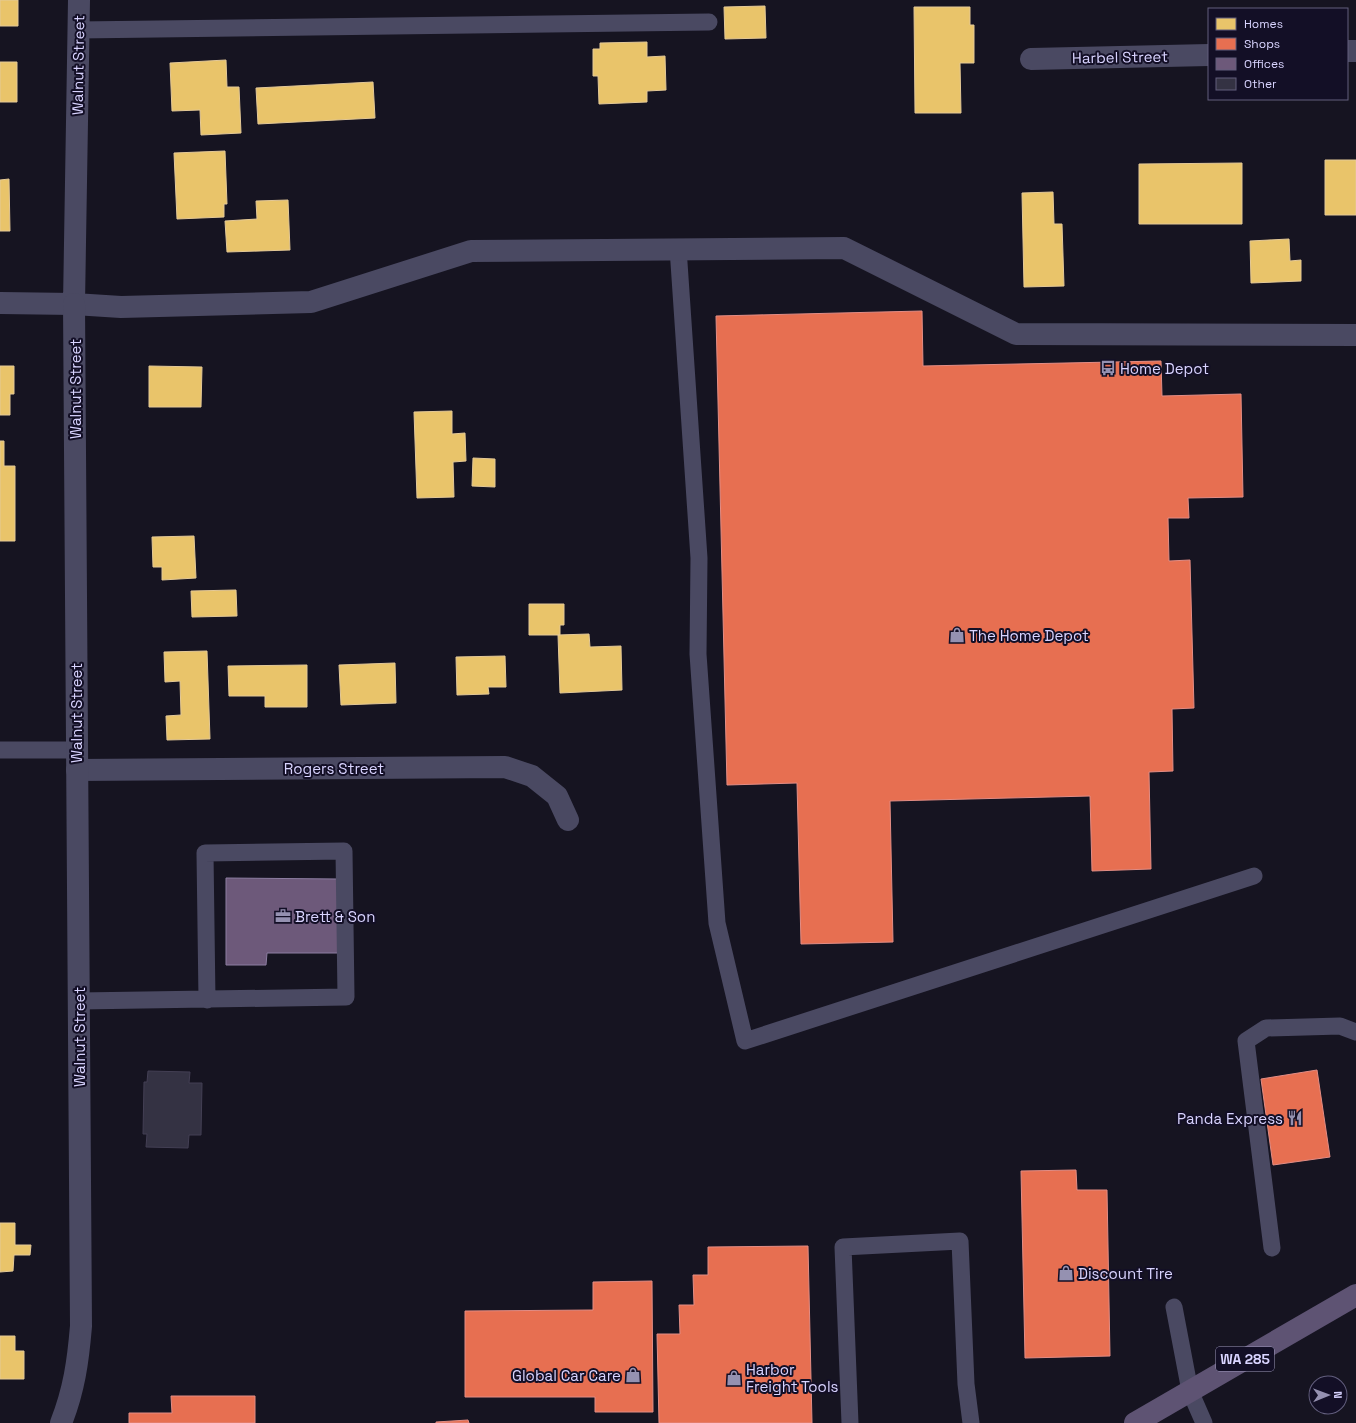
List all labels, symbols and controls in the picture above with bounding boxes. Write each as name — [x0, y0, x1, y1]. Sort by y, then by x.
legend — [1208, 8, 1348, 100]
street label: Walnut Street — [68, 15, 88, 115]
text: Homes — [1244, 16, 1283, 32]
text: Shops — [1244, 36, 1280, 52]
street label: Harbel Street — [1072, 47, 1168, 67]
text: Offices — [1244, 56, 1284, 72]
text: Other — [1244, 76, 1277, 92]
street label: Walnut Street — [66, 339, 85, 439]
bus stop icon: Home Depot — [1099, 359, 1117, 377]
place label: Home Depot — [1120, 359, 1209, 378]
shop icon: The Home Depot — [948, 626, 966, 644]
place label: The Home Depot — [969, 626, 1089, 645]
street label: Walnut Street — [67, 663, 86, 763]
street label: Rogers Street — [284, 759, 384, 778]
office icon: Brett & Son — [274, 907, 292, 925]
place label: Brett & Son — [295, 907, 375, 926]
street label: Walnut Street — [70, 987, 89, 1087]
place label: Panda Express — [1177, 1109, 1283, 1128]
restaurant icon: Panda Express — [1286, 1109, 1304, 1127]
shop icon: Discount Tire — [1057, 1264, 1075, 1282]
place label: Discount Tire — [1078, 1264, 1173, 1283]
road number: WA 285 — [1216, 1347, 1274, 1371]
place label: Harbor Freight Tools — [746, 1360, 839, 1396]
place label: Global Car Care — [512, 1366, 621, 1385]
shop icon: Global Car Care — [624, 1366, 642, 1384]
shop icon: Harbor Freight Tools — [725, 1369, 743, 1387]
north arrow — [1308, 1375, 1348, 1415]
text: N — [1331, 1391, 1345, 1399]

